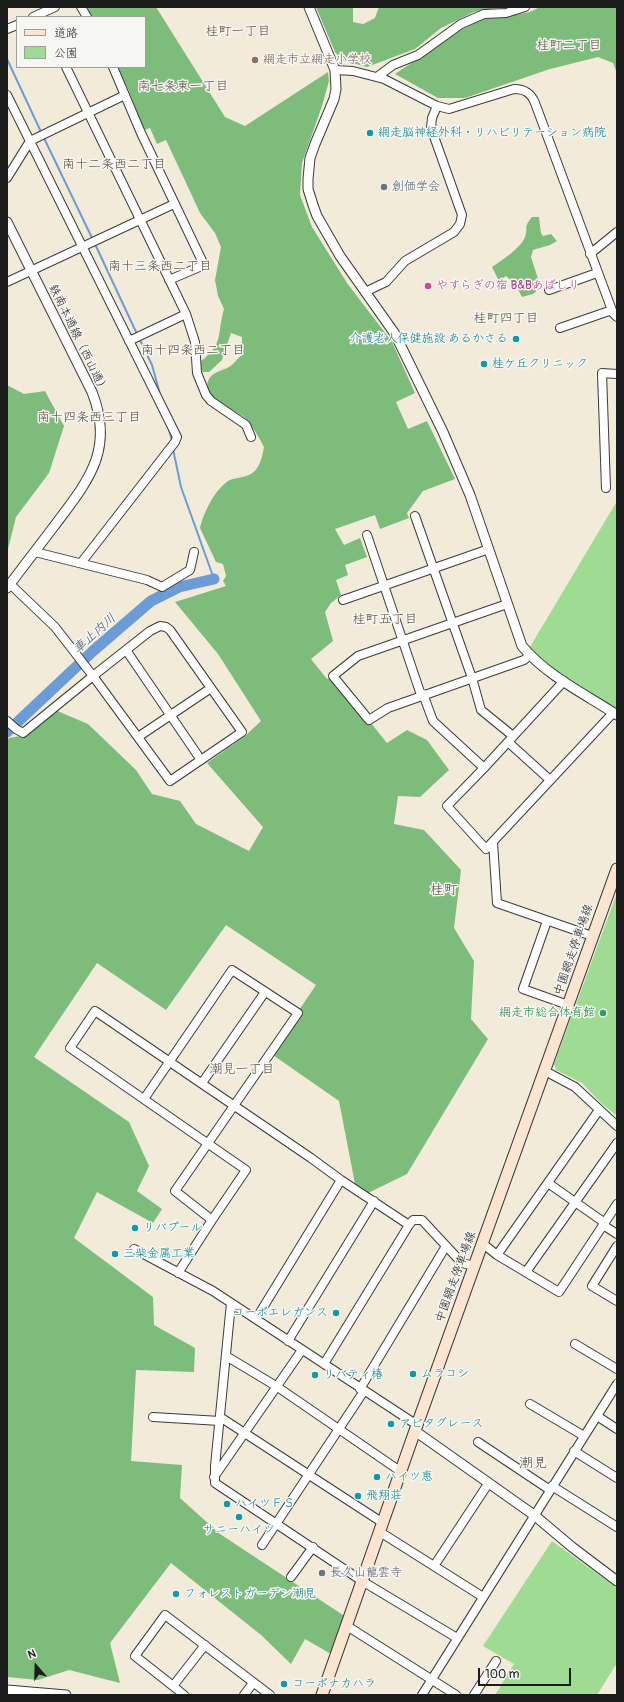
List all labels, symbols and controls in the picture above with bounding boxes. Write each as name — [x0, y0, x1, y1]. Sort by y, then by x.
legend — [16, 16, 146, 68]
district label: 桂町一丁目 — [206, 24, 270, 40]
text: 道路 — [54, 26, 78, 41]
district label: 桂町二丁目 — [537, 38, 601, 54]
text: 公園 — [54, 46, 78, 61]
place label: 網走市立網走小学校 — [263, 53, 371, 67]
marker: 網走市立網走小学校 — [250, 55, 260, 65]
district label: 南七条東一丁目 — [138, 79, 228, 95]
place label: 網走脳神経外科・リハビリテーション病院 — [378, 126, 606, 140]
marker: 網走脳神経外科・リハビリテーション病院 — [365, 128, 375, 138]
district label: 南十二条西二丁目 — [62, 157, 166, 173]
place label: 創価学会 — [392, 180, 440, 194]
marker: 創価学会 — [379, 182, 389, 192]
district label: 南十三条西二丁目 — [108, 259, 212, 275]
place label: やすらぎの宿 B&Bあばしり — [436, 279, 580, 293]
marker: やすらぎの宿 B&Bあばしり — [423, 281, 433, 291]
street label: 鉄南本通線（西山通） — [45, 282, 111, 396]
district label: 桂町四丁目 — [474, 311, 538, 327]
place label: 介護老人保健施設 あるかさる — [349, 332, 508, 346]
marker: 介護老人保健施設 あるかさる — [511, 334, 521, 344]
district label: 南十四条西二丁目 — [141, 343, 245, 359]
place label: 桂ケ丘クリニック — [492, 357, 588, 371]
marker: 桂ケ丘クリニック — [479, 359, 489, 369]
district label: 南十四条西三丁目 — [37, 410, 141, 426]
water label: 車止内川 — [70, 611, 120, 657]
district label: 桂町五丁目 — [353, 612, 417, 628]
district label: 桂町 — [430, 882, 458, 898]
street label: 中園網走停車場線 — [552, 902, 596, 998]
place label: 網走市総合体育館 — [499, 1006, 595, 1020]
marker: 網走市総合体育館 — [598, 1008, 608, 1018]
district label: 潮見一丁目 — [210, 1062, 274, 1078]
place label: リバプール — [143, 1221, 202, 1235]
marker: リバプール — [130, 1223, 140, 1233]
street label: 中園網走停車場線 — [433, 1229, 479, 1325]
place label: 三柴金属工業 — [123, 1247, 195, 1261]
marker: 三柴金属工業 — [110, 1249, 120, 1259]
place label: コーポエレガンス — [232, 1306, 328, 1320]
marker: コーポエレガンス — [331, 1308, 341, 1318]
place label: ムラコシ — [421, 1367, 469, 1381]
place label: リバティ椿 — [323, 1368, 383, 1382]
marker: ムラコシ — [408, 1369, 418, 1379]
marker: リバティ椿 — [310, 1370, 320, 1380]
place label: アビタグレース — [399, 1417, 483, 1431]
marker: アビタグレース — [386, 1419, 396, 1429]
district label: 潮見 — [519, 1455, 547, 1471]
place label: ハイツ恵 — [385, 1470, 433, 1484]
marker: ハイツ恵 — [372, 1472, 382, 1482]
place label: 飛翔荘 — [366, 1489, 402, 1503]
marker: 飛翔荘 — [353, 1491, 363, 1501]
place label: ハイツＦＳ — [235, 1497, 295, 1511]
marker: ハイツＦＳ — [222, 1499, 232, 1509]
marker: サニーハイツ — [234, 1512, 244, 1522]
place label: サニーハイツ — [203, 1523, 275, 1537]
place label: 長久山龍雲寺 — [330, 1566, 402, 1580]
marker: 長久山龍雲寺 — [317, 1568, 327, 1578]
place label: フォレストガーデン潮見 — [184, 1587, 316, 1601]
marker: フォレストガーデン潮見 — [171, 1589, 181, 1599]
north arrow — [16, 1646, 56, 1686]
text: N — [26, 1647, 37, 1662]
scale bar — [480, 1660, 573, 1686]
text: 100 m — [485, 1667, 519, 1682]
place label: コーポナカハラ — [292, 1677, 376, 1691]
marker: コーポナカハラ — [279, 1679, 289, 1689]

